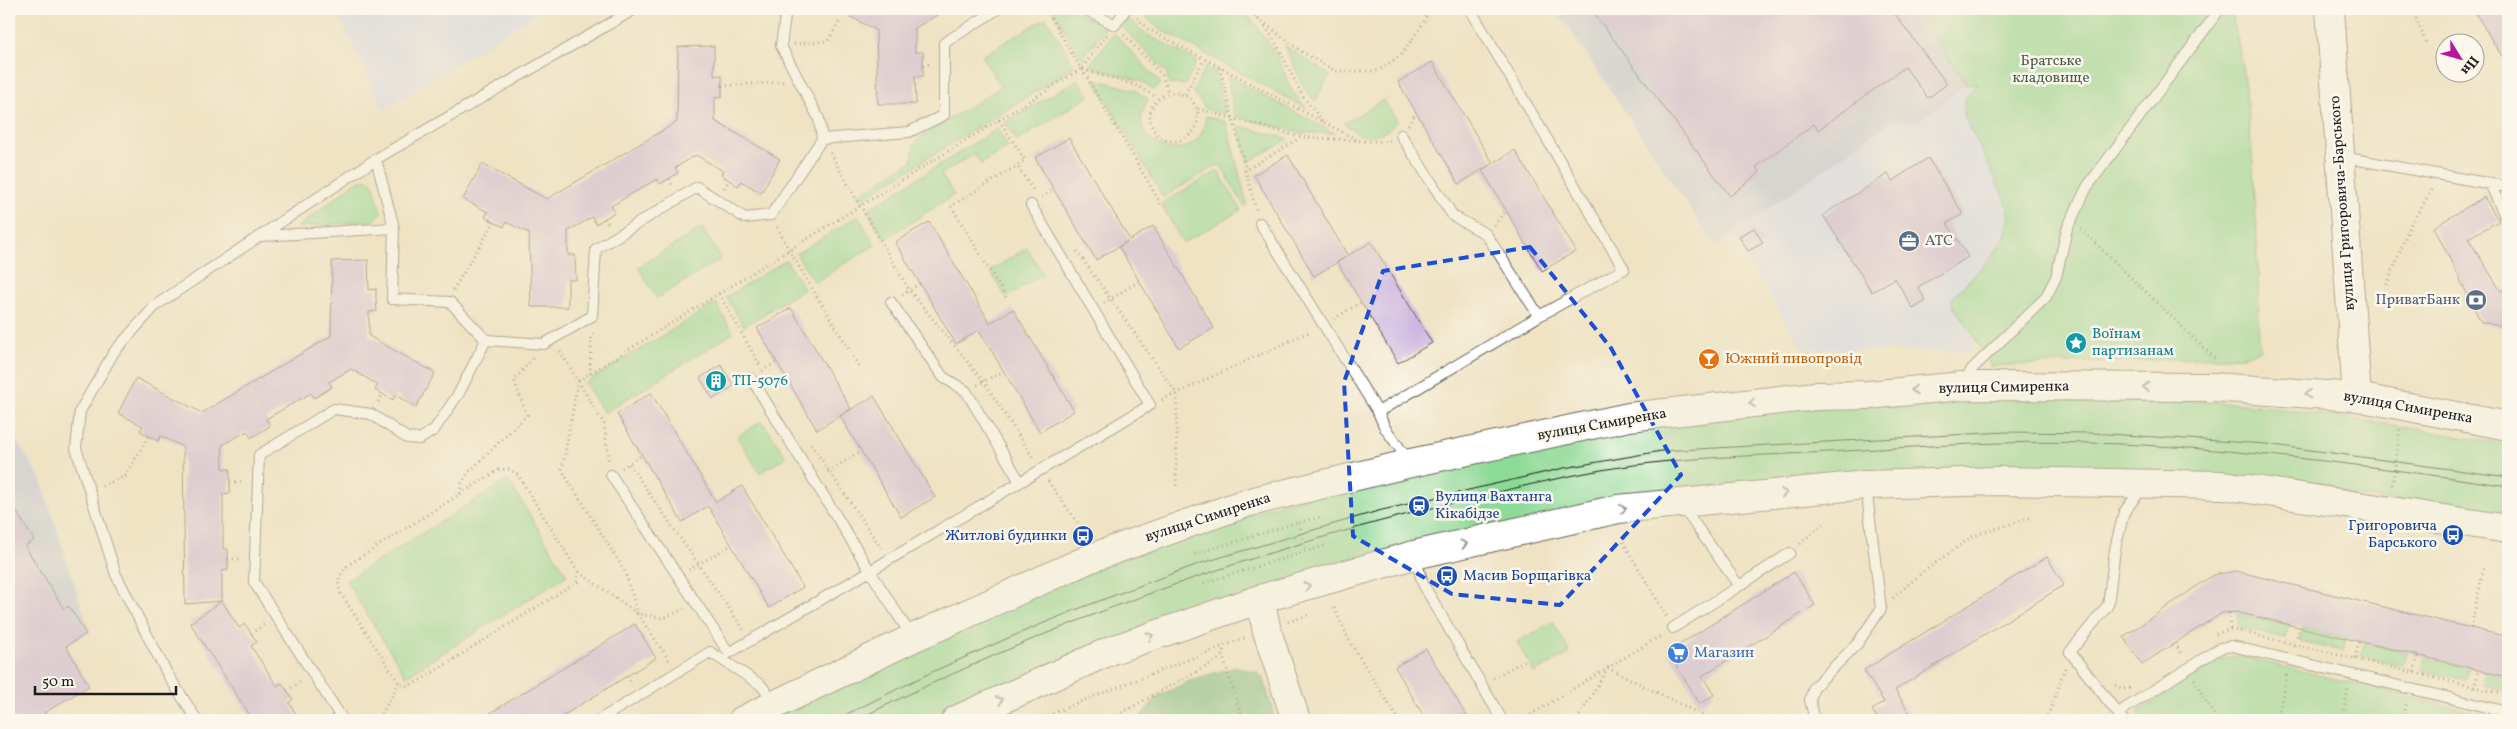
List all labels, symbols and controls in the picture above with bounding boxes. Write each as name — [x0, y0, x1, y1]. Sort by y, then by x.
north arrow — [2434, 32, 2484, 82]
park label: Братське кладовище — [2012, 51, 2090, 89]
text: Пн — [2456, 51, 2483, 79]
street label: вулиця Григоровича-Барського — [2325, 95, 2361, 311]
office icon: АТС — [1897, 229, 1921, 253]
place label: АТС — [1925, 231, 1953, 252]
bank icon: ПриватБанк — [2464, 288, 2488, 312]
place label: ПриватБанк — [2375, 290, 2460, 311]
place label: Воїнам партизанам — [2092, 324, 2174, 362]
place icon: Воїнам партизанам — [2064, 331, 2088, 355]
bar icon: Южний пивопровід — [1697, 347, 1721, 371]
place label: Южний пивопровід — [1725, 349, 1862, 370]
building icon: ТП-5076 — [704, 369, 728, 393]
place label: ТП-5076 — [732, 371, 788, 392]
street label: вулиця Симиренка — [1938, 376, 2070, 400]
one-way arrow — [2142, 382, 2150, 392]
one-way arrow — [1909, 385, 1917, 396]
street label: вулиця Симиренка — [2342, 386, 2474, 430]
one-way arrow — [2304, 388, 2312, 399]
one-way arrow — [1747, 397, 1755, 408]
street label: вулиця Симиренка — [1536, 403, 1668, 447]
place label: Вулиця Вахтанга Кікабідзе — [1435, 487, 1552, 525]
street label: вулиця Симиренка — [1143, 488, 1273, 548]
one-way arrow — [1781, 488, 1789, 499]
station icon: Вулиця Вахтанга Кікабідзе — [1407, 494, 1431, 518]
one-way arrow — [1618, 504, 1627, 514]
place label: Григоровича Барського — [2348, 516, 2437, 554]
bus stop icon: Григоровича Барського — [2441, 523, 2465, 547]
bus stop icon: Житлові будинки — [1071, 524, 1095, 548]
place label: Житлові будинки — [945, 526, 1067, 547]
one-way arrow — [1460, 539, 1469, 550]
bus stop icon: Масив Борщагівка — [1435, 564, 1459, 588]
place label: Масив Борщагівка — [1463, 566, 1591, 587]
one-way arrow — [1303, 581, 1311, 591]
one-way arrow — [1145, 632, 1153, 642]
supermarket icon: Магазин — [1666, 641, 1690, 665]
place label: Магазин — [1694, 643, 1754, 664]
scale bar — [35, 664, 176, 696]
text: 50 m — [42, 672, 74, 693]
one-way arrow — [995, 695, 1004, 706]

